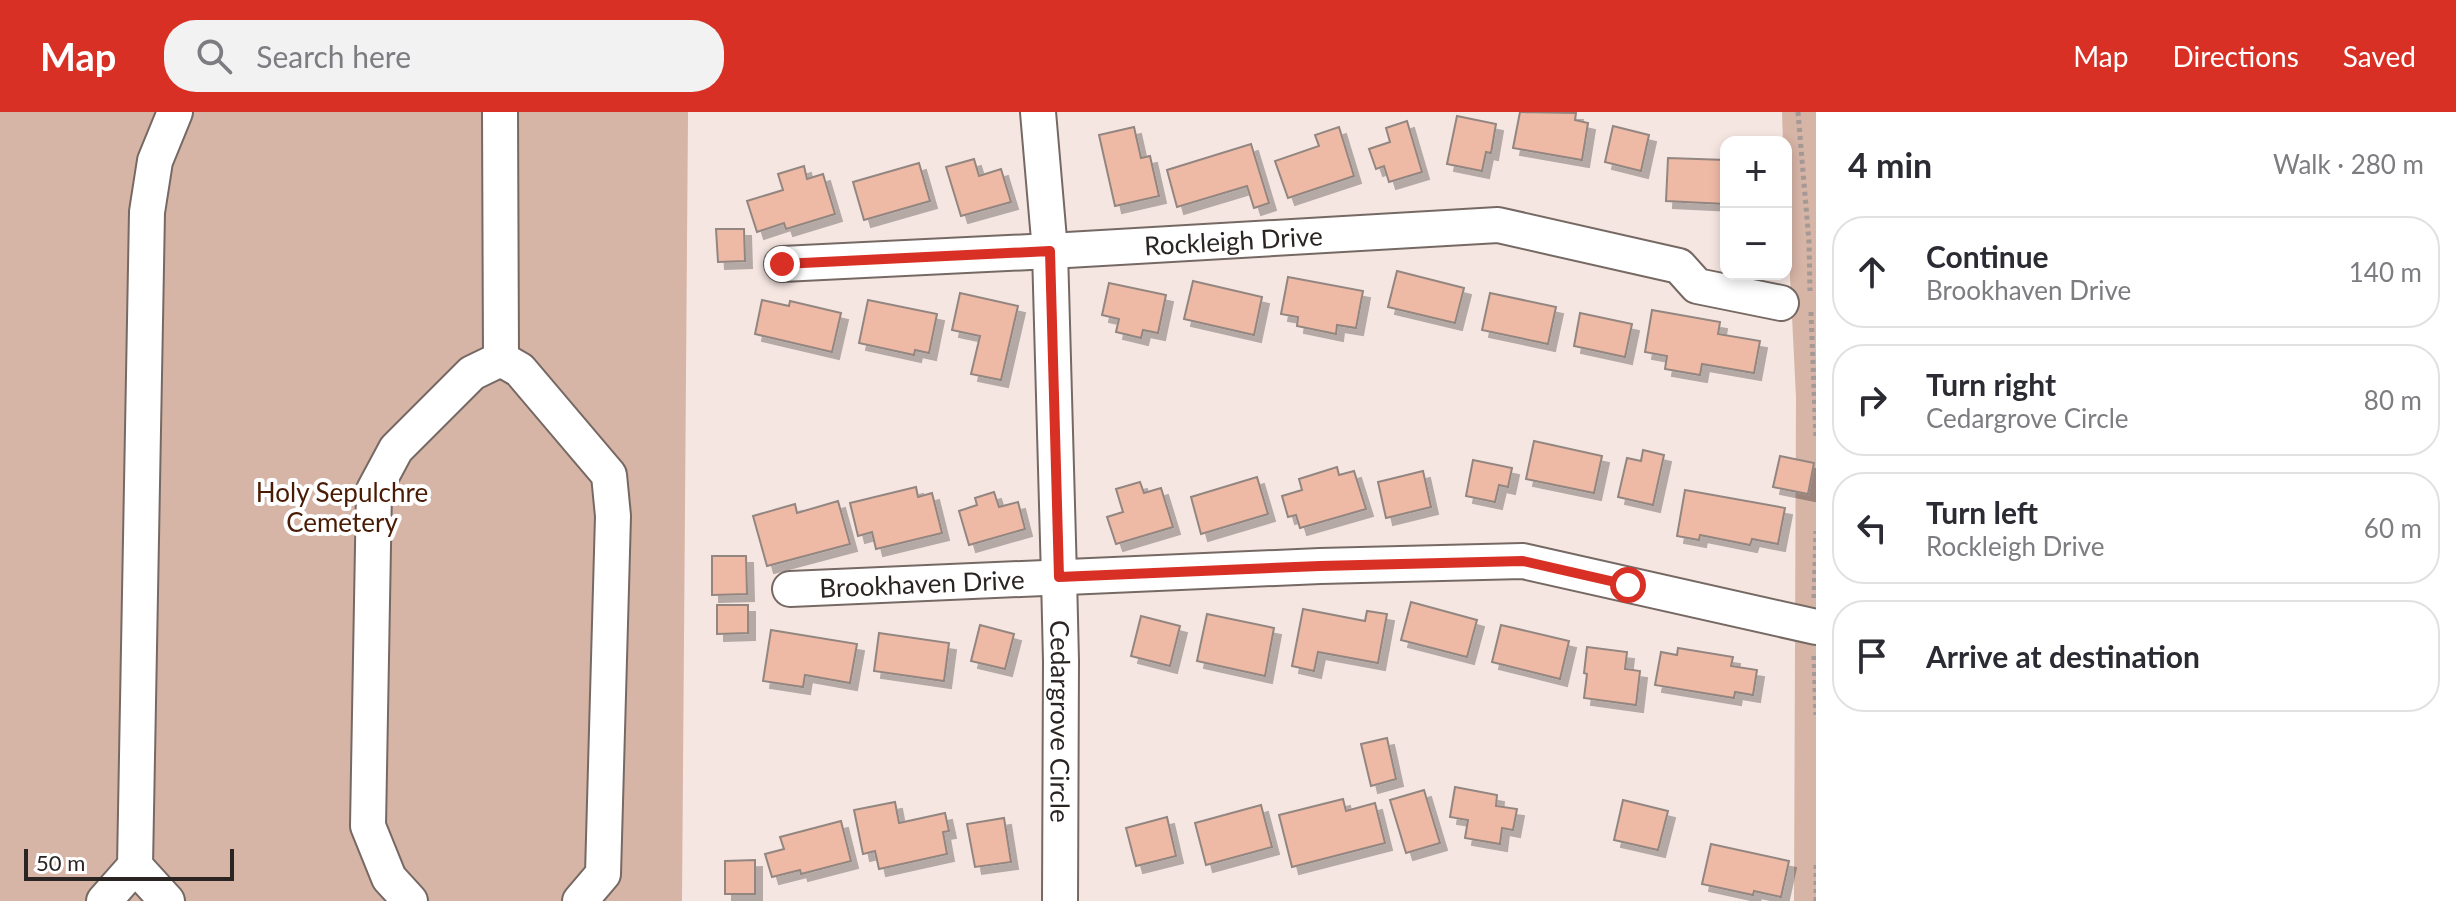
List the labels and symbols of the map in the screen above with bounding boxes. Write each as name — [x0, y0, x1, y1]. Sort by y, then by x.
street label: Rockleigh Drive — [1143, 219, 1324, 262]
route end — [764, 246, 800, 282]
park label: Holy Sepulchre Cemetery — [256, 476, 428, 538]
street label: Brookhaven Drive — [819, 563, 1025, 604]
route start — [1610, 567, 1646, 603]
street label: Cedargrove Circle — [1044, 620, 1077, 823]
scale bar — [24, 845, 234, 881]

